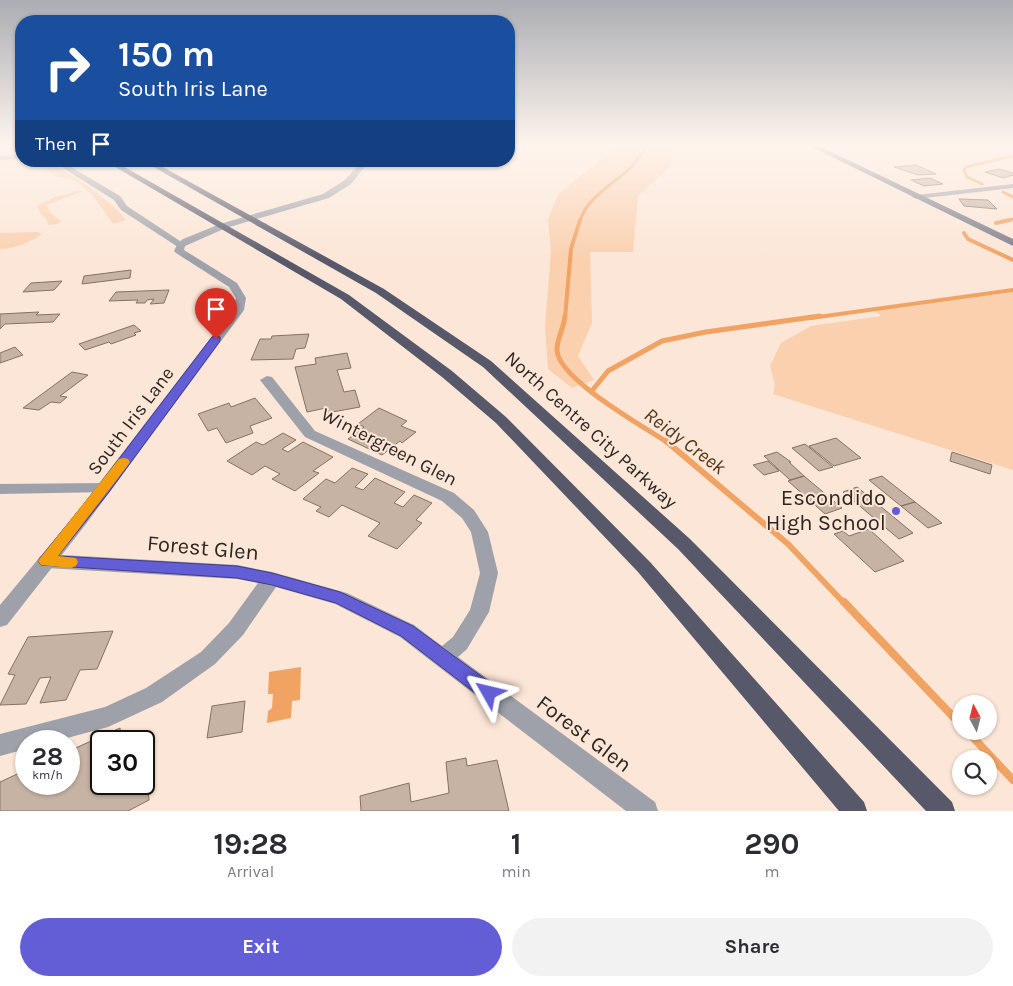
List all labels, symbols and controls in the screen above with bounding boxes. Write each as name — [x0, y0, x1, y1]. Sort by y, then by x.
text: 150 m — [118, 34, 215, 75]
icon: right — [35, 35, 100, 100]
text: South Iris Lane — [118, 76, 268, 102]
icon: arrive — [87, 130, 115, 158]
text: Then — [35, 133, 77, 155]
pin — [195, 288, 237, 339]
icon: arrive — [202, 295, 230, 323]
street label: North Centre City Parkway — [500, 347, 682, 513]
street label: South Iris Lane — [83, 363, 179, 479]
street label: Wintergreen Glen — [317, 403, 461, 491]
water label: Reidy Creek — [640, 403, 731, 480]
place label: Escondido High School — [766, 485, 886, 536]
marker: Escondido High School — [890, 505, 902, 517]
street label: Forest Glen — [146, 530, 260, 566]
position arrow — [462, 666, 514, 718]
street label: Forest Glen — [531, 690, 637, 778]
north arrow — [952, 695, 998, 740]
map controls — [952, 695, 997, 795]
speed limit sign: 30 — [90, 730, 155, 795]
text: 28 — [32, 742, 63, 771]
button: search — [952, 750, 997, 795]
text: km/h — [32, 768, 63, 782]
text: 19:28 — [213, 826, 288, 862]
text: 1 — [511, 826, 521, 862]
text: 290 — [744, 826, 800, 862]
text: Arrival — [227, 862, 274, 881]
text: min — [501, 862, 531, 881]
text: m — [764, 862, 779, 881]
button: Exit — [20, 918, 502, 976]
button: Share — [512, 918, 993, 976]

